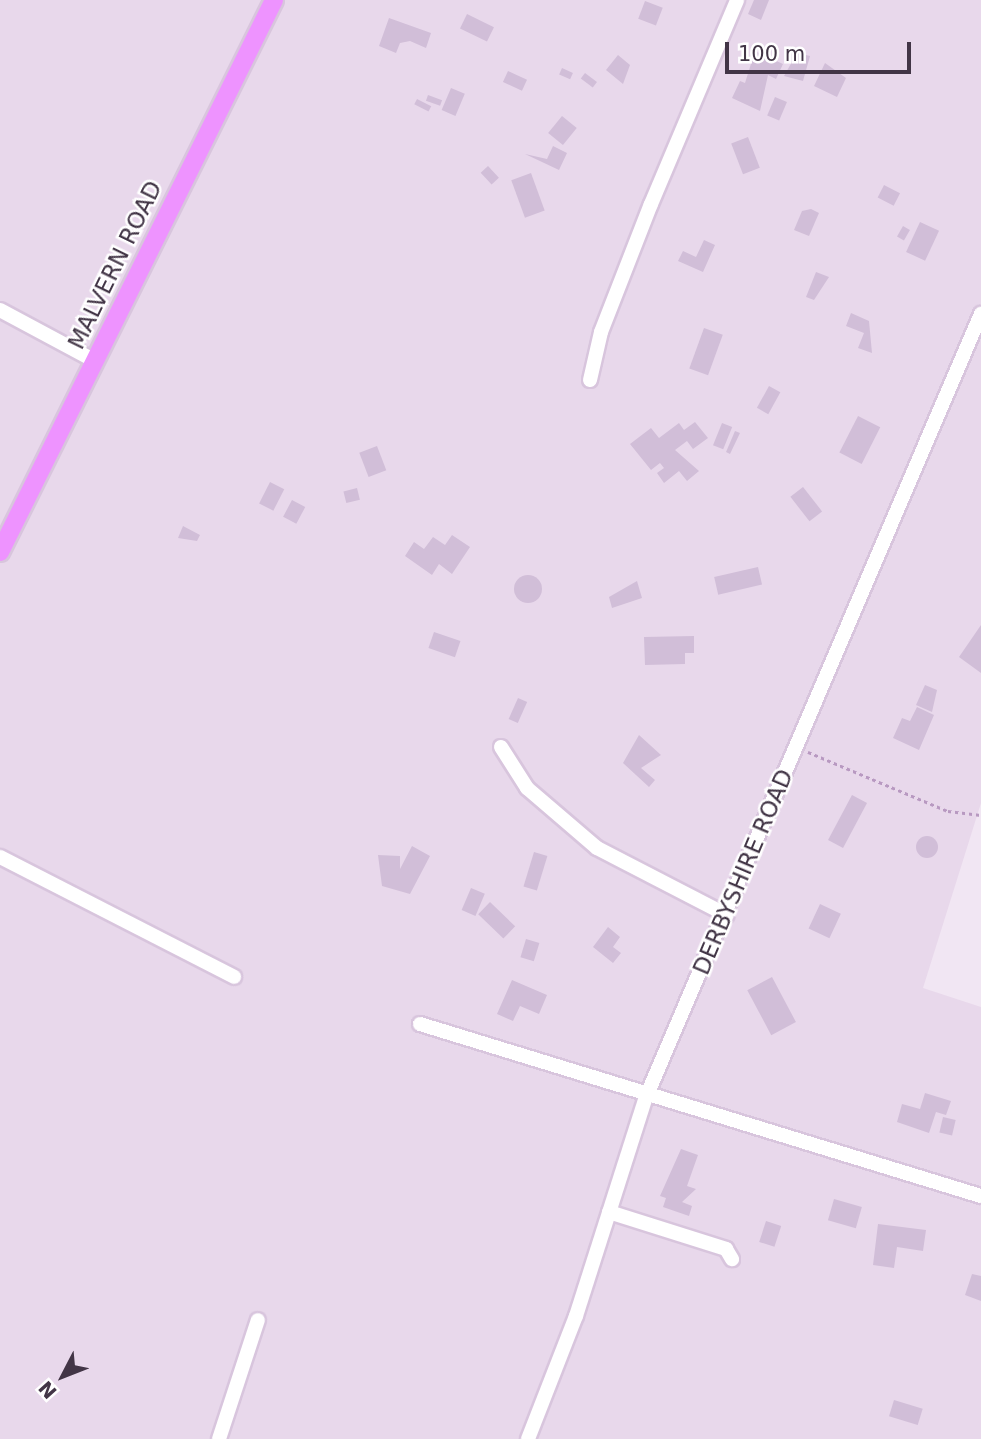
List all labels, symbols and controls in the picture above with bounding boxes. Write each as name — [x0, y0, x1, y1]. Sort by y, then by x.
scale bar — [729, 28, 914, 72]
text: 100 m — [738, 42, 805, 66]
street label: MALVERN ROAD — [62, 176, 168, 354]
street label: DERBYSHIRE ROAD — [687, 765, 799, 979]
north arrow — [28, 1341, 98, 1411]
text: N — [34, 1377, 61, 1403]

